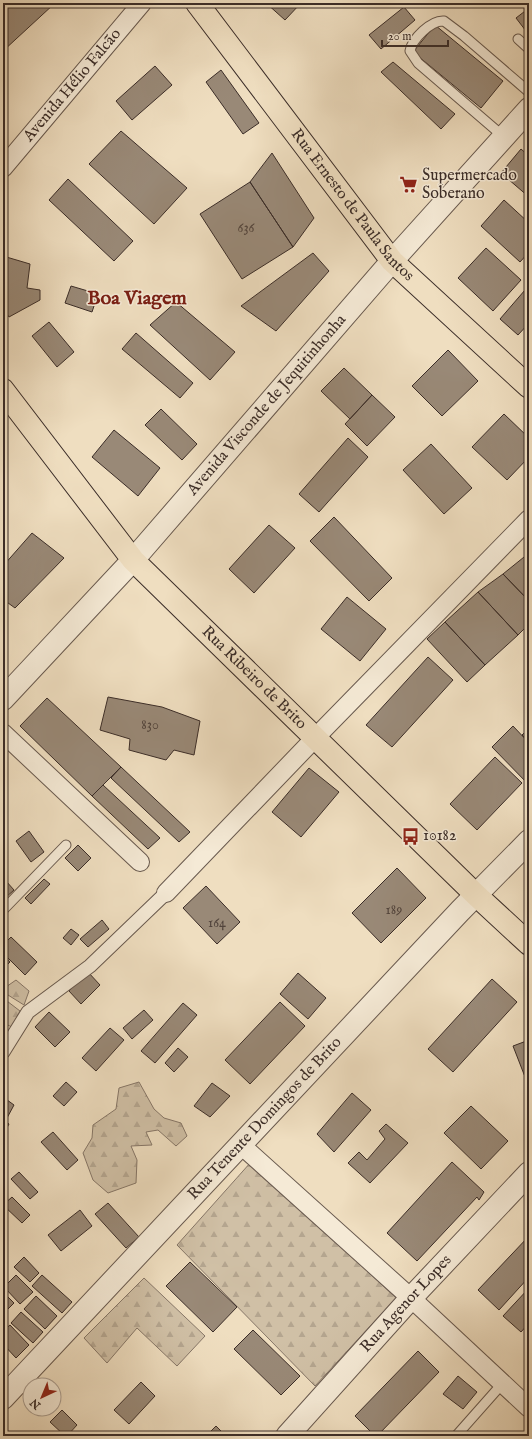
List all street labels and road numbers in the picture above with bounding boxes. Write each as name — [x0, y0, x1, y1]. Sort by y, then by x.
street label: Avenida Hélio Falcão — [19, 24, 126, 147]
street label: Rua Ernesto de Paula Santos — [286, 125, 418, 286]
street label: Avenida Visconde de Jequitinhonha — [183, 311, 351, 501]
street label: Rua Ribeiro de Brito — [197, 622, 311, 734]
street label: Rua Tenente Domingos de Brito — [184, 1033, 347, 1204]
street label: Rua Agenor Lopes — [356, 1251, 457, 1357]

